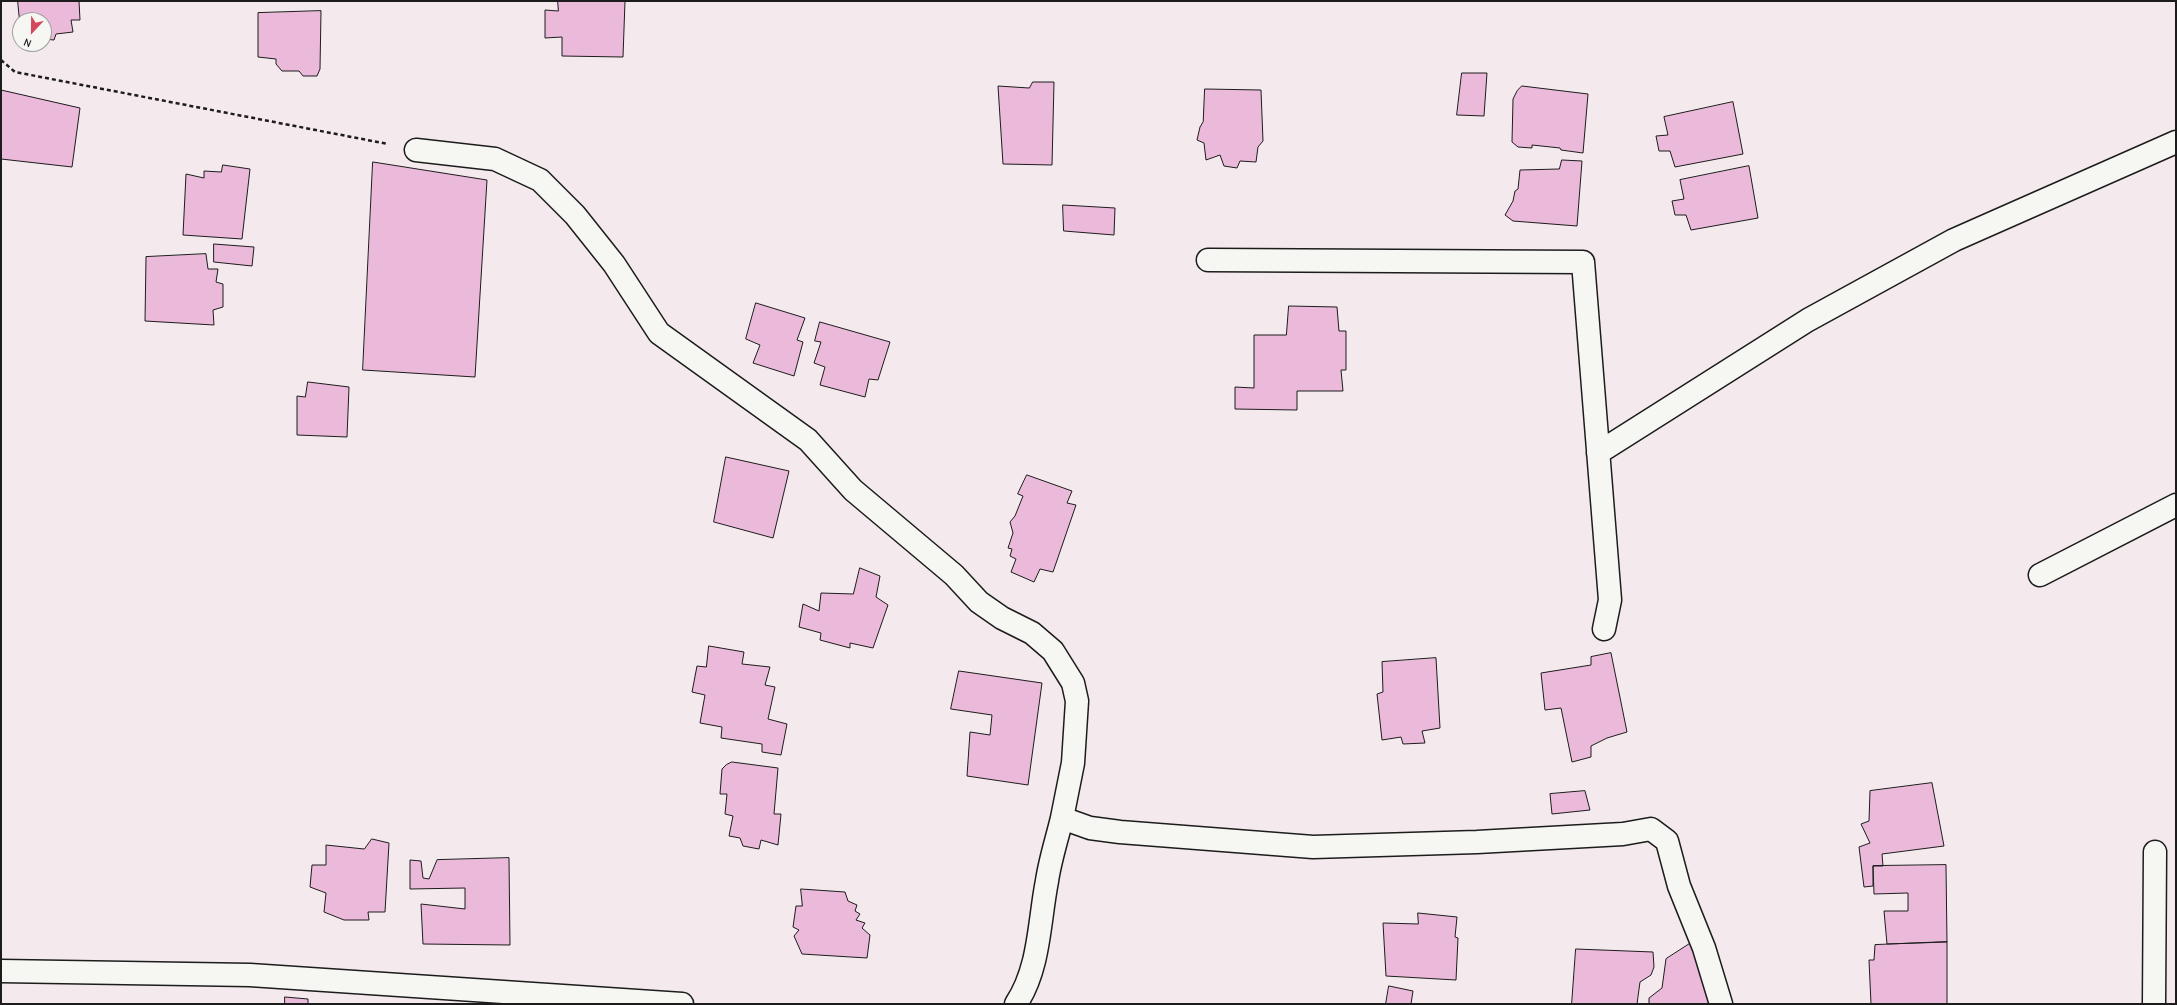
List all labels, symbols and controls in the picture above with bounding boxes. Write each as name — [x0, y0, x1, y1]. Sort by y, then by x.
north arrow — [12, 12, 52, 52]
text: N — [22, 35, 33, 50]

